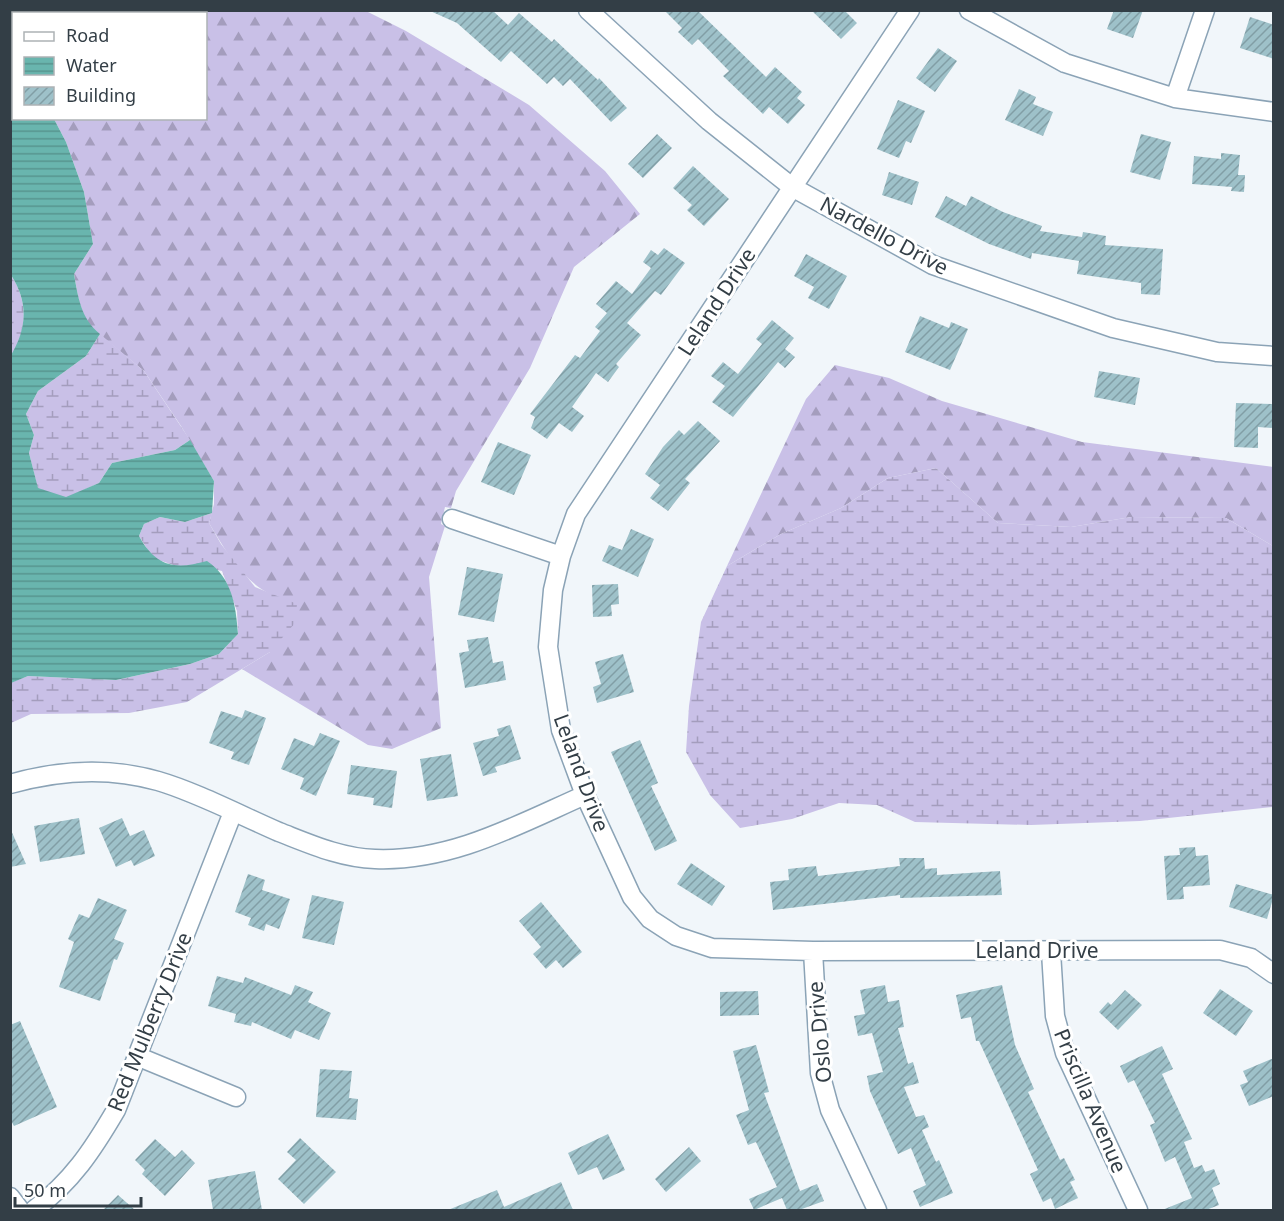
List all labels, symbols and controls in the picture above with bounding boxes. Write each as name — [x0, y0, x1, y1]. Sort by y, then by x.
legend — [12, 12, 207, 120]
text: Road — [66, 23, 109, 47]
text: Water — [66, 53, 117, 77]
text: Building — [66, 83, 136, 107]
street label: Nardello Drive — [815, 189, 954, 281]
street label: Leland Drive — [671, 242, 761, 361]
street label: Leland Drive — [548, 710, 616, 835]
street label: Red Mulberry Drive — [100, 928, 198, 1115]
street label: Leland Drive — [975, 936, 1099, 964]
street label: Oslo Drive — [801, 980, 837, 1084]
street label: Priscilla Avenue — [1048, 1024, 1134, 1177]
scale bar — [15, 1170, 141, 1208]
text: 50 m — [24, 1178, 66, 1202]

